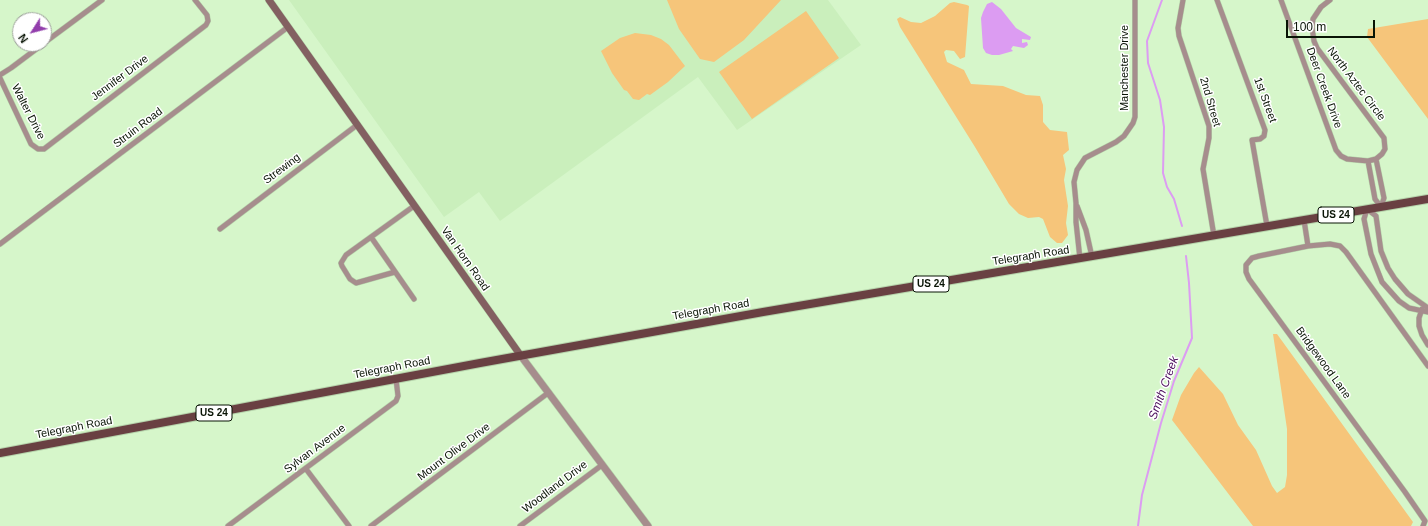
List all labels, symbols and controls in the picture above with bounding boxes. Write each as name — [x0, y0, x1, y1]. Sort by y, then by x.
north arrow — [12, 12, 52, 52]
scale bar — [1288, 12, 1377, 38]
text: 100 m — [1293, 20, 1326, 34]
street label: Manchester Drive — [1118, 25, 1132, 111]
text: N — [16, 32, 30, 45]
street label: North Aztec Circle — [1324, 45, 1388, 123]
street label: Deer Creek Drive — [1303, 46, 1345, 130]
street label: Jennifer Drive — [89, 52, 151, 104]
street label: 2nd Street — [1197, 76, 1223, 128]
street label: 1st Street — [1251, 76, 1279, 124]
street label: Walter Drive — [8, 82, 48, 142]
street label: Struin Road — [111, 105, 165, 151]
street label: Strewing — [261, 151, 303, 187]
road number: US 24 — [1318, 207, 1354, 223]
street label: Van Horn Road — [438, 224, 492, 294]
street label: Telegraph Road — [992, 243, 1070, 269]
road number: US 24 — [913, 276, 949, 292]
street label: Telegraph Road — [672, 297, 750, 323]
street label: Bridgewood Lane — [1292, 324, 1354, 402]
street label: Telegraph Road — [353, 354, 431, 382]
water label: Smith Creek — [1146, 355, 1182, 421]
road number: US 24 — [196, 405, 232, 421]
street label: Telegraph Road — [35, 414, 113, 442]
street label: Mount Olive Drive — [415, 420, 493, 484]
street label: Sylvan Avenue — [282, 422, 348, 476]
street label: Woodland Drive — [520, 458, 590, 516]

